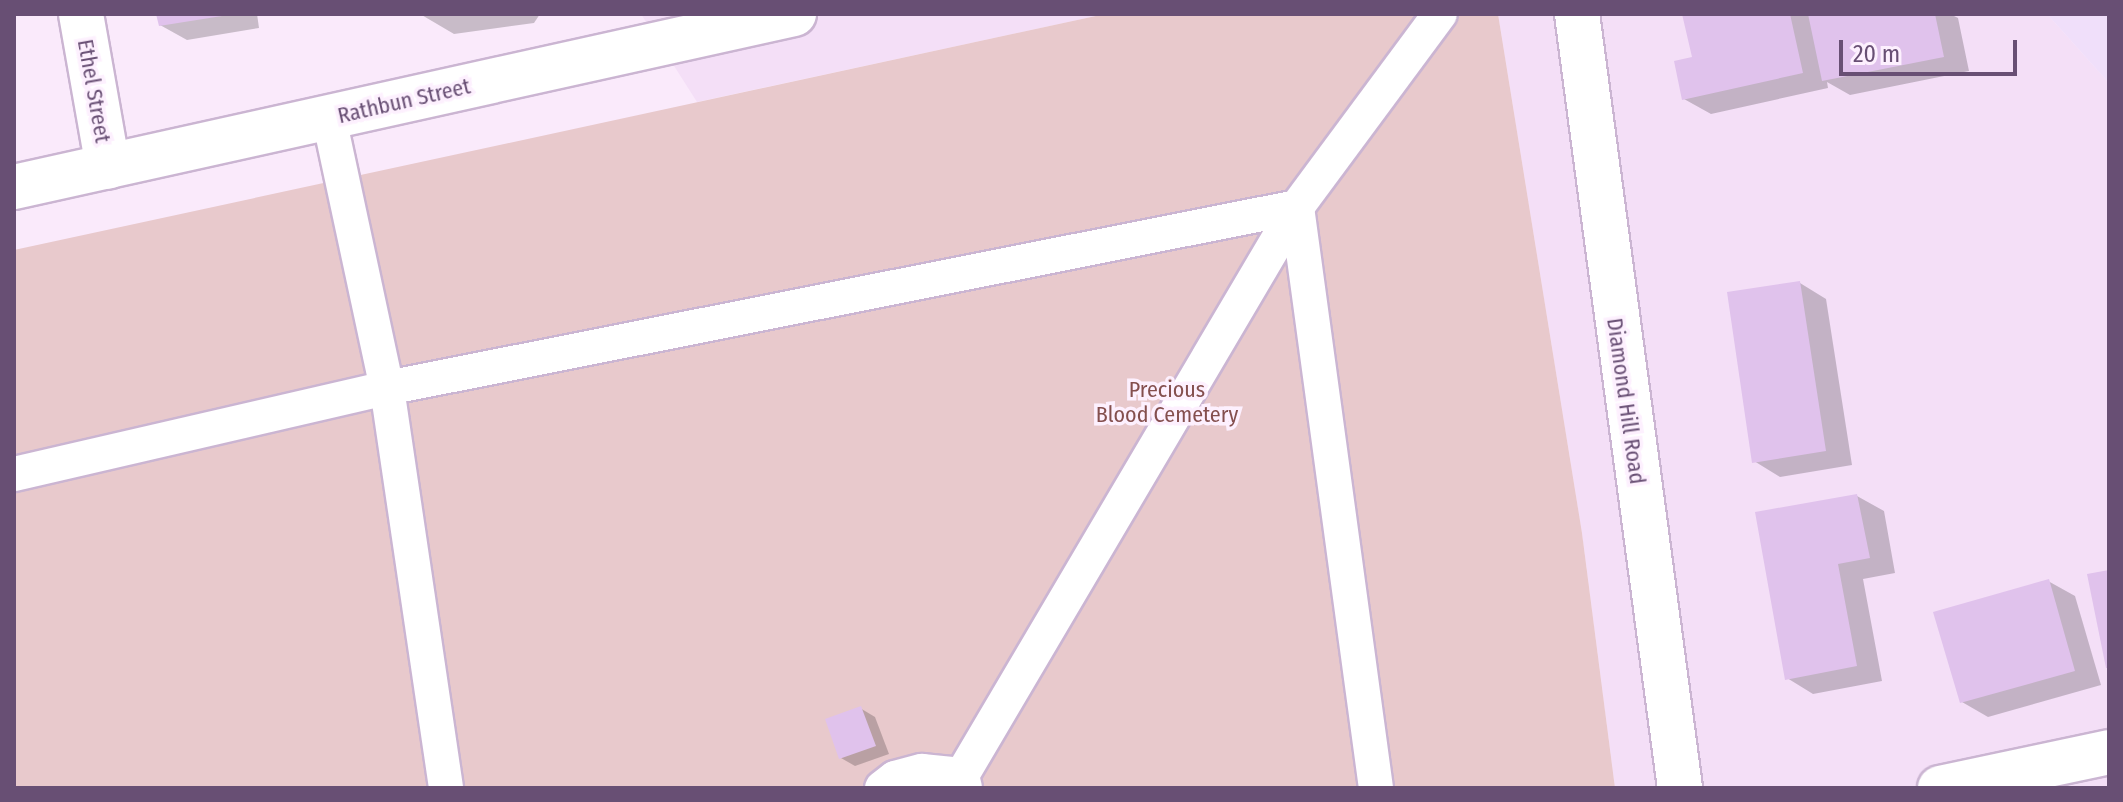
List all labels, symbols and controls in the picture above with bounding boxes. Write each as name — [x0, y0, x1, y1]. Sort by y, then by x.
scale bar — [1843, 24, 2021, 74]
street label: Ethel Street — [72, 37, 116, 145]
text: 20 m — [1853, 40, 1900, 68]
street label: Rathbun Street — [335, 73, 473, 129]
street label: Diamond Hill Road — [1601, 316, 1651, 486]
park label: Precious Blood Cemetery — [1096, 376, 1238, 428]

